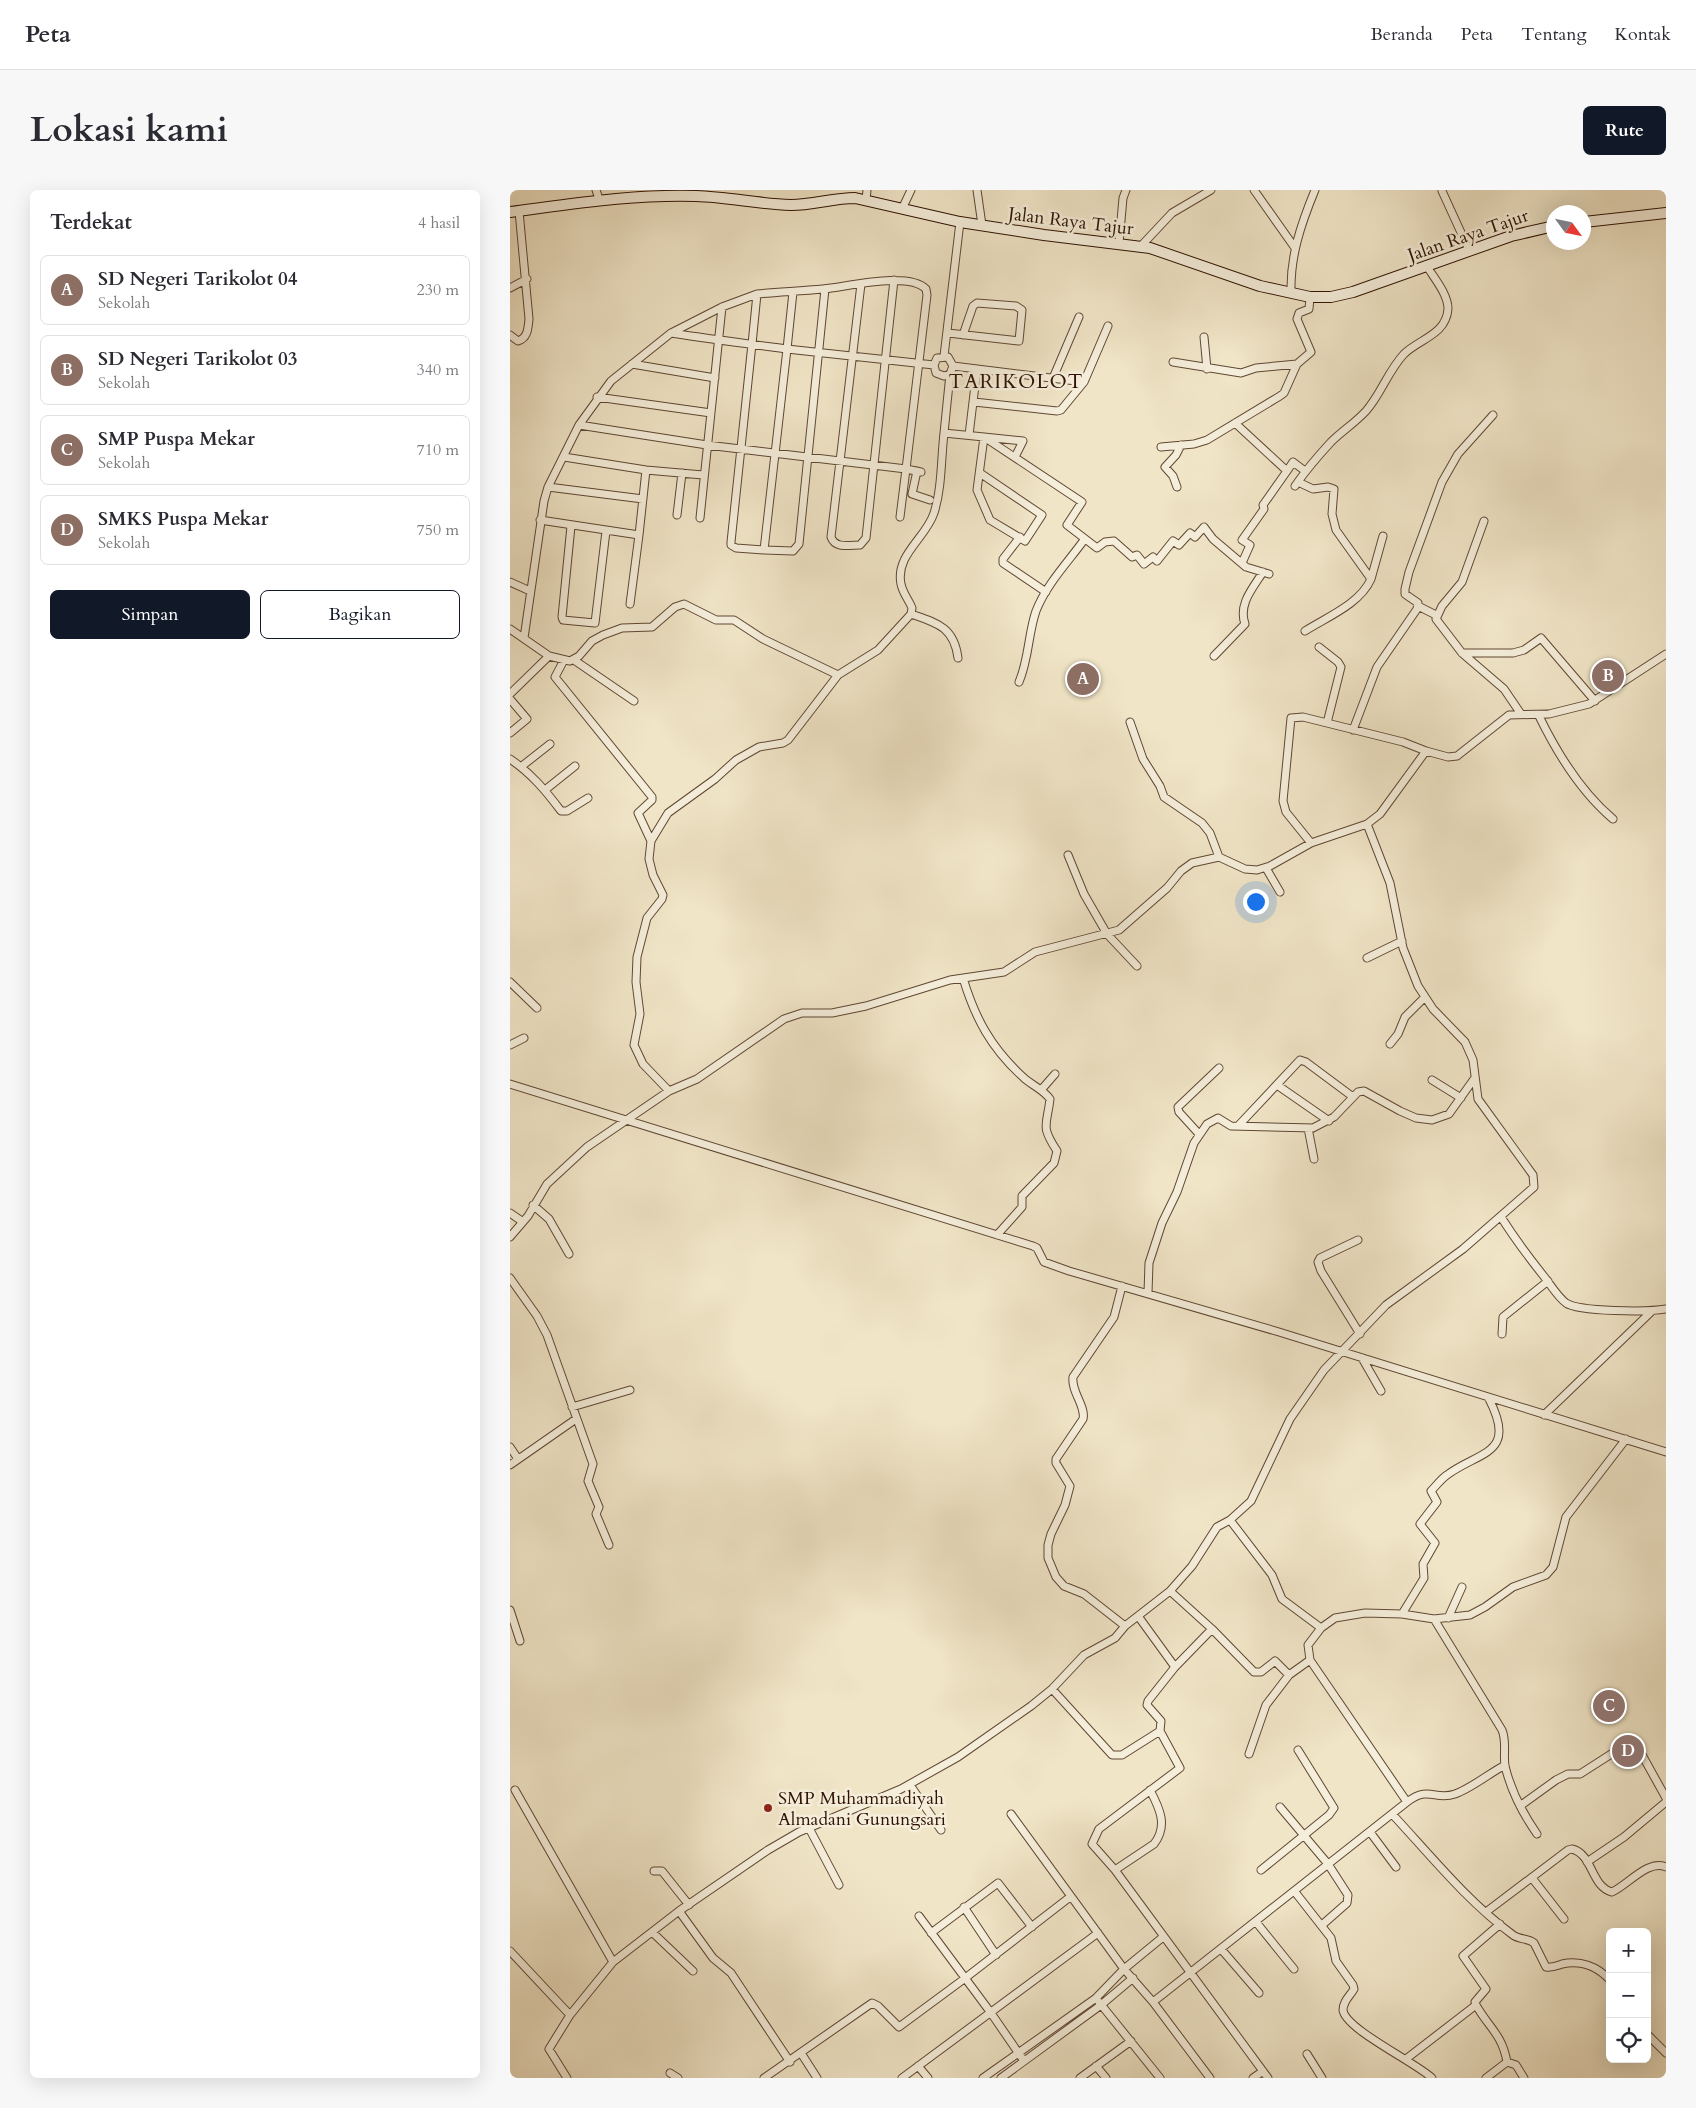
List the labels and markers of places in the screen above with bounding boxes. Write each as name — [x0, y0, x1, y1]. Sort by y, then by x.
pin: B — [1592, 657, 1624, 695]
pin: A — [1067, 660, 1099, 698]
pin: C — [1593, 1687, 1625, 1725]
pin: D — [1612, 1732, 1644, 1770]
place label: SMP Muhammadiyah Almadani Gunungsari — [778, 1786, 946, 1832]
marker: SMP Muhammadiyah Almadani Gunungsari — [762, 1802, 774, 1814]

